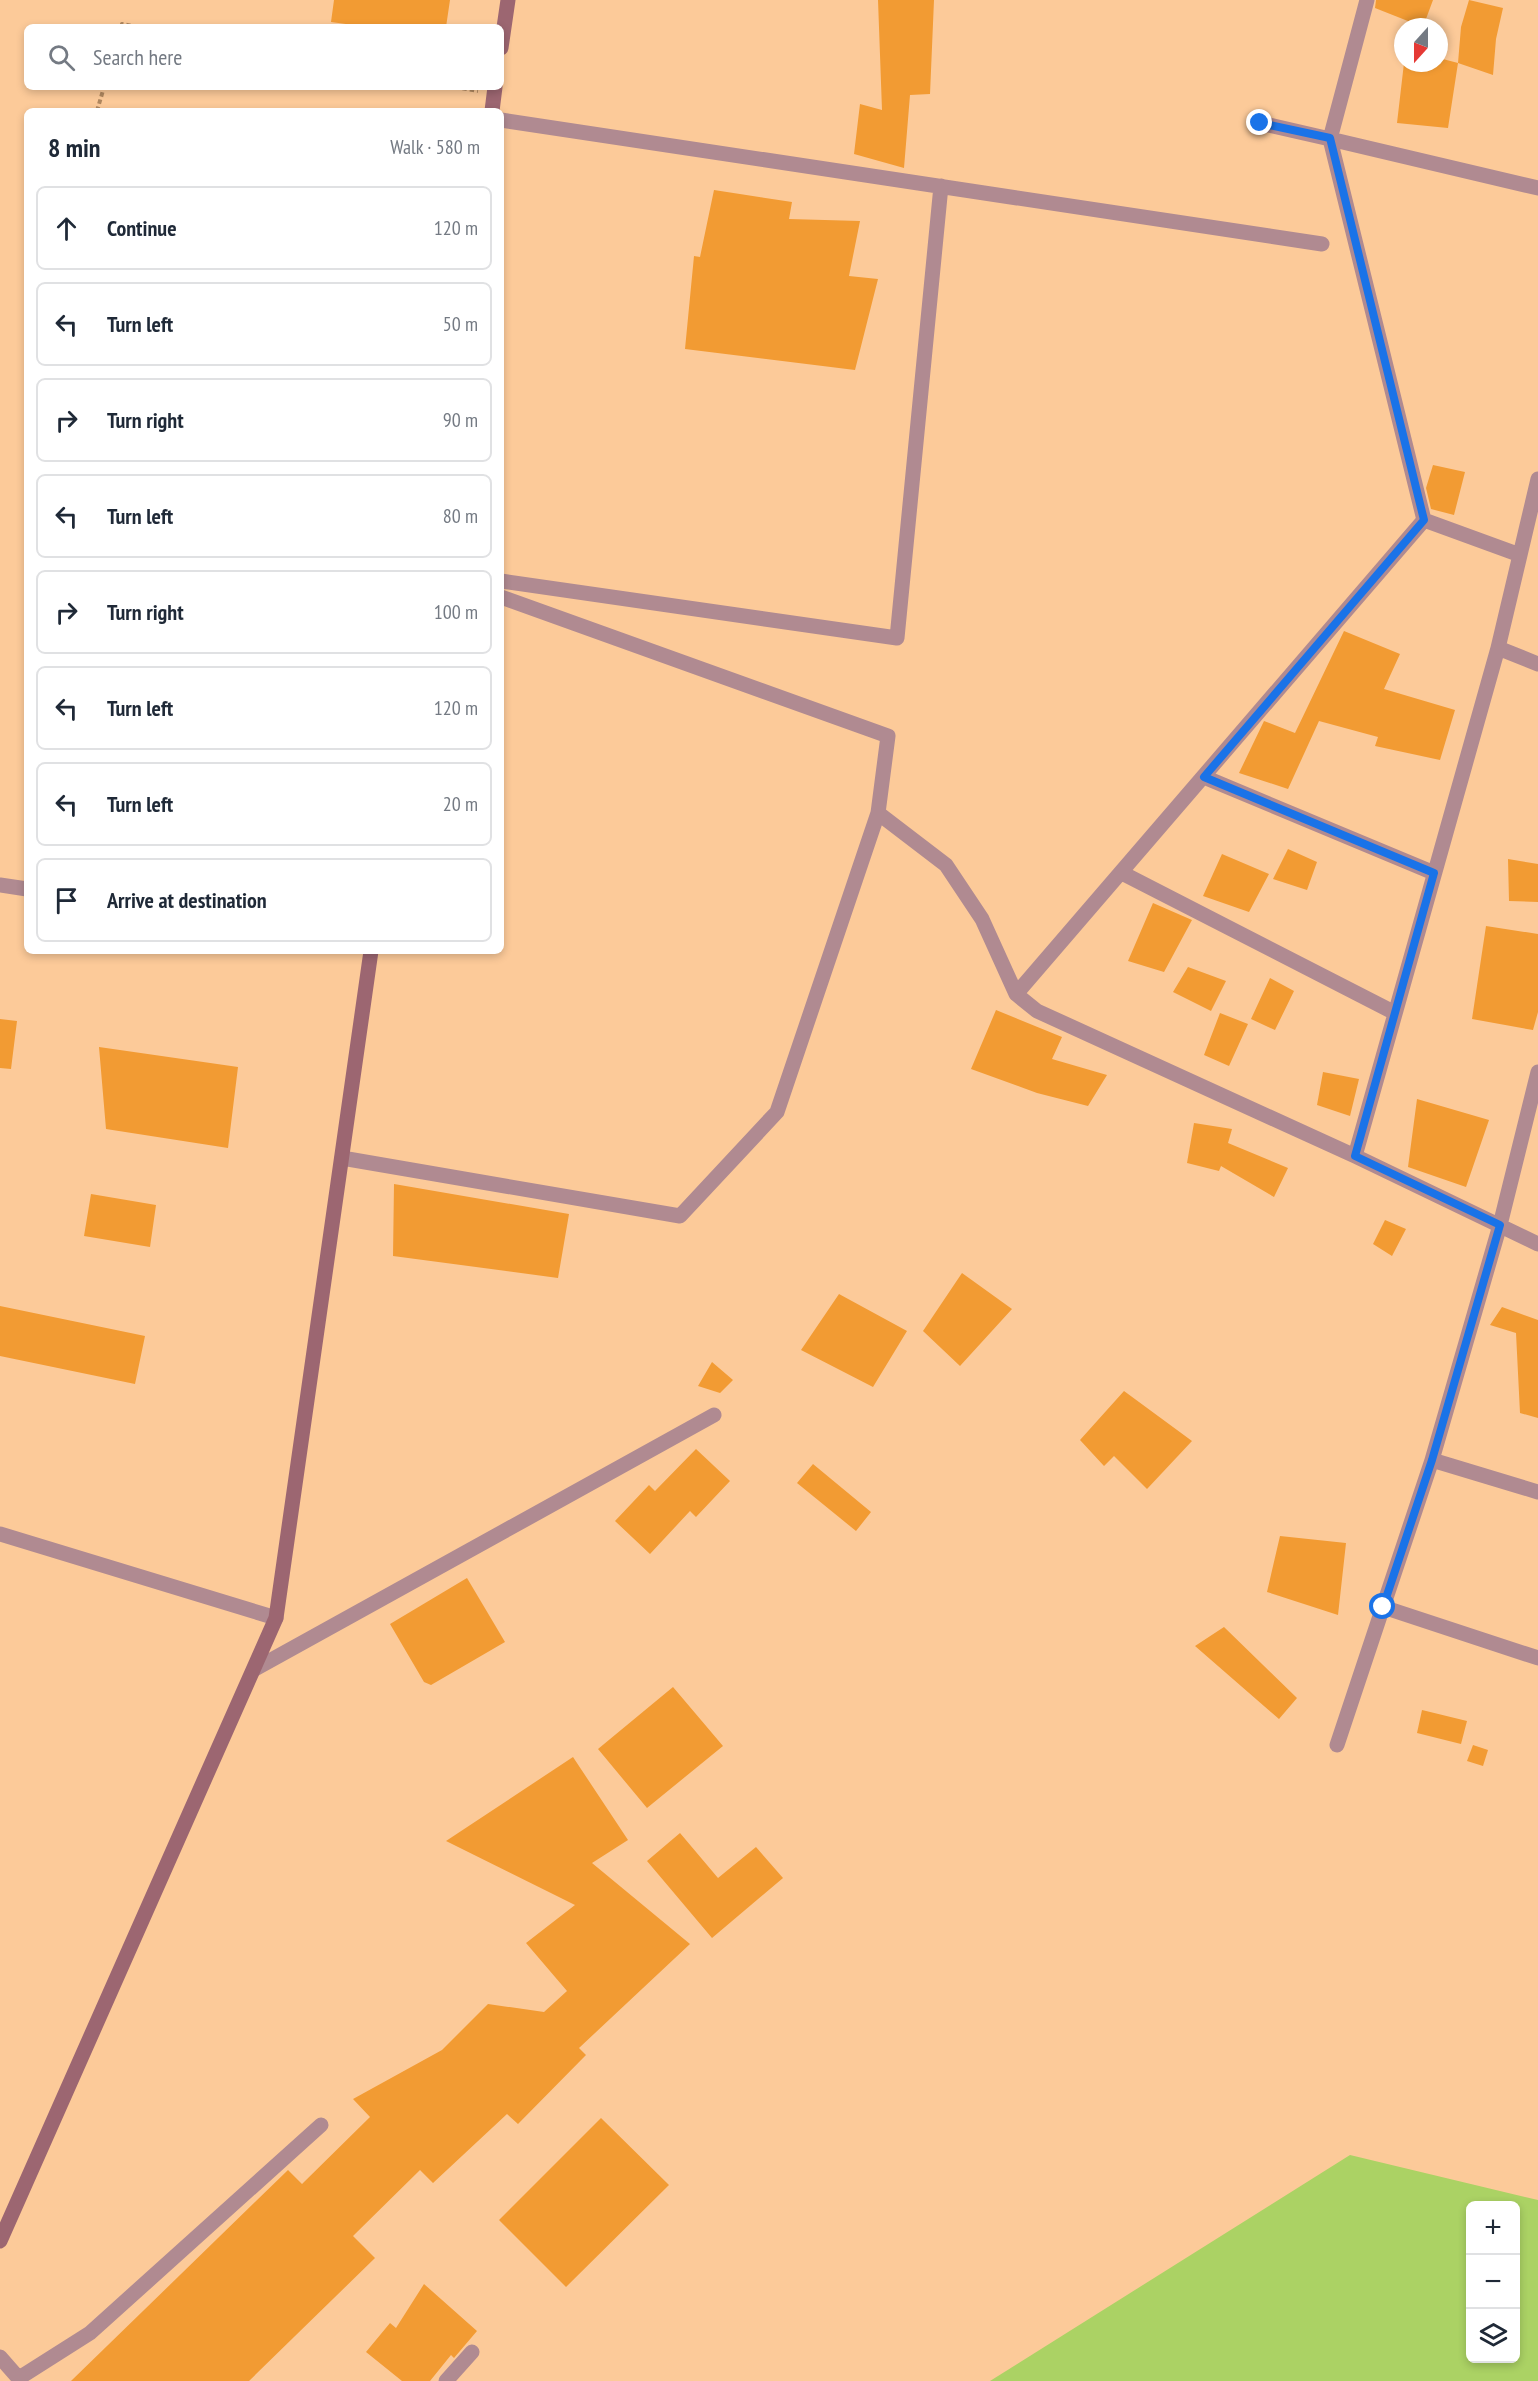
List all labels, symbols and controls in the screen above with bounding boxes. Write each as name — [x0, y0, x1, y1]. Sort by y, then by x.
north arrow — [1394, 18, 1448, 72]
search box — [24, 24, 504, 90]
icon: search — [45, 41, 78, 74]
text: Search here — [93, 43, 182, 71]
route end — [1246, 109, 1272, 135]
text: 8 min — [48, 131, 101, 164]
text: Walk · 580 m — [390, 134, 480, 160]
icon: ahead — [50, 212, 83, 245]
text: Continue — [107, 214, 177, 242]
text: 120 m — [434, 215, 478, 241]
icon: left — [50, 308, 83, 341]
text: Turn left — [107, 310, 173, 338]
text: 50 m — [443, 311, 478, 337]
icon: right — [50, 404, 83, 437]
text: Turn right — [107, 406, 184, 434]
text: 90 m — [443, 407, 478, 433]
icon: left — [50, 500, 83, 533]
text: Turn left — [107, 502, 173, 530]
text: 80 m — [443, 503, 478, 529]
icon: right — [50, 596, 83, 629]
text: Turn right — [107, 598, 184, 626]
text: 100 m — [434, 599, 478, 625]
icon: left — [50, 692, 83, 725]
text: Turn left — [107, 694, 173, 722]
text: 120 m — [434, 695, 478, 721]
icon: left — [50, 788, 83, 821]
text: Turn left — [107, 790, 173, 818]
text: 20 m — [443, 791, 478, 817]
icon: arrive — [50, 884, 83, 917]
text: Arrive at destination — [107, 886, 267, 914]
route start — [1369, 1593, 1395, 1619]
map controls — [1466, 2201, 1520, 2363]
button: + — [1466, 2201, 1520, 2255]
button: − — [1466, 2255, 1520, 2309]
button: layers — [1466, 2309, 1520, 2363]

